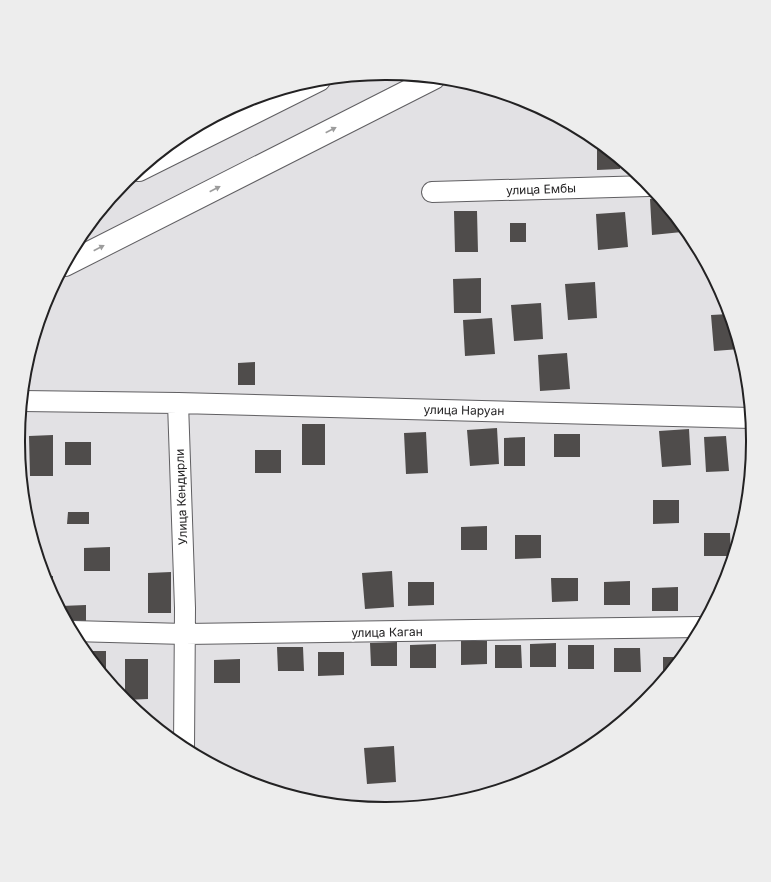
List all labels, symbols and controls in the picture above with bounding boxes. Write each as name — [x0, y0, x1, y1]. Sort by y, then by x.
one-way arrow — [326, 127, 337, 133]
street label: улица Ембы — [506, 180, 576, 198]
one-way arrow — [210, 186, 221, 192]
one-way arrow — [94, 245, 105, 251]
street label: улица Наруан — [423, 402, 505, 418]
street label: Улица Кендирли — [172, 449, 190, 545]
street label: улица Каган — [351, 624, 423, 640]

